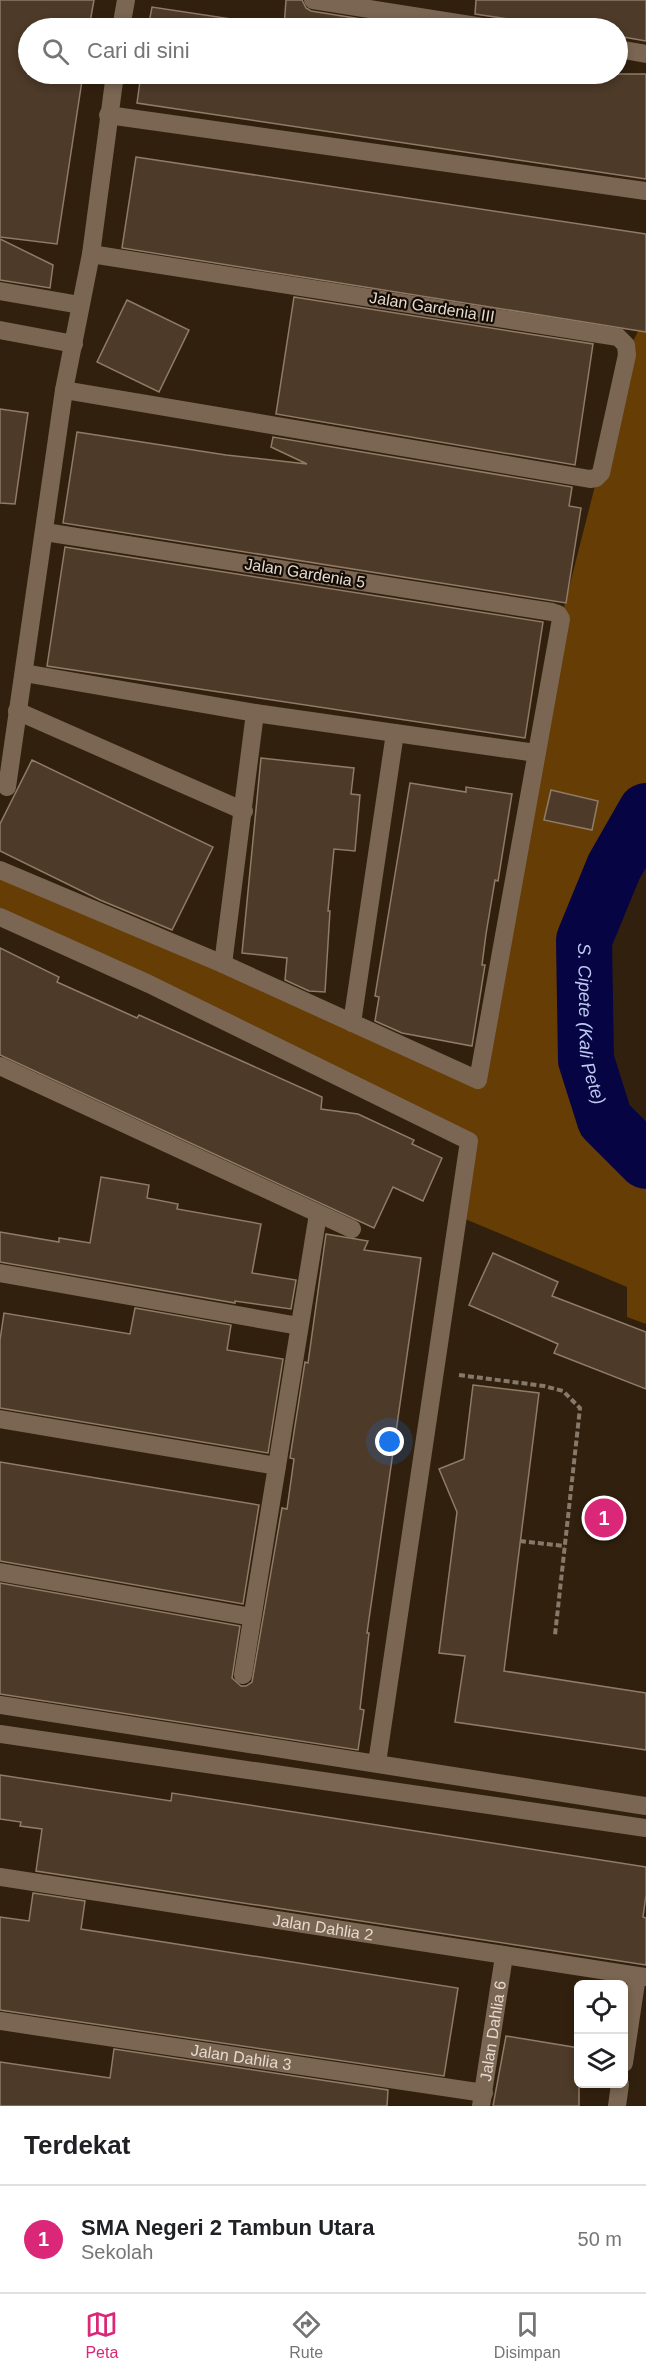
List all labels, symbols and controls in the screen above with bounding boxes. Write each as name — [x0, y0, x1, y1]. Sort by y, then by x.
search box — [18, 18, 628, 84]
icon: search — [39, 35, 72, 68]
text: Cari di sini — [87, 38, 190, 63]
street label: Jalan Gardenia III — [368, 289, 496, 325]
street label: Jalan Gardenia 5 — [243, 555, 367, 591]
water label: S. Cipete (Kali Pete) — [574, 943, 609, 1107]
your location — [375, 1427, 404, 1456]
pin: 1 — [584, 1496, 624, 1540]
street label: Jalan Dahlia 2 — [272, 1911, 375, 1943]
street label: Jalan Dahlia 6 — [476, 1979, 509, 2082]
map controls — [574, 1980, 628, 2088]
button: locate — [574, 1980, 628, 2034]
button: layers — [574, 2034, 628, 2088]
street label: Jalan Dahlia 3 — [190, 2041, 293, 2073]
text: Terdekat — [24, 2130, 130, 2160]
text: SMA Negeri 2 Tambun Utara — [81, 2215, 374, 2240]
text: 1 — [38, 2228, 49, 2250]
text: 50 m — [578, 2228, 622, 2250]
text: Sekolah — [81, 2241, 153, 2263]
tab: Peta — [85, 2308, 118, 2362]
tab: Rute — [289, 2308, 323, 2362]
tab: Disimpan — [494, 2308, 561, 2362]

